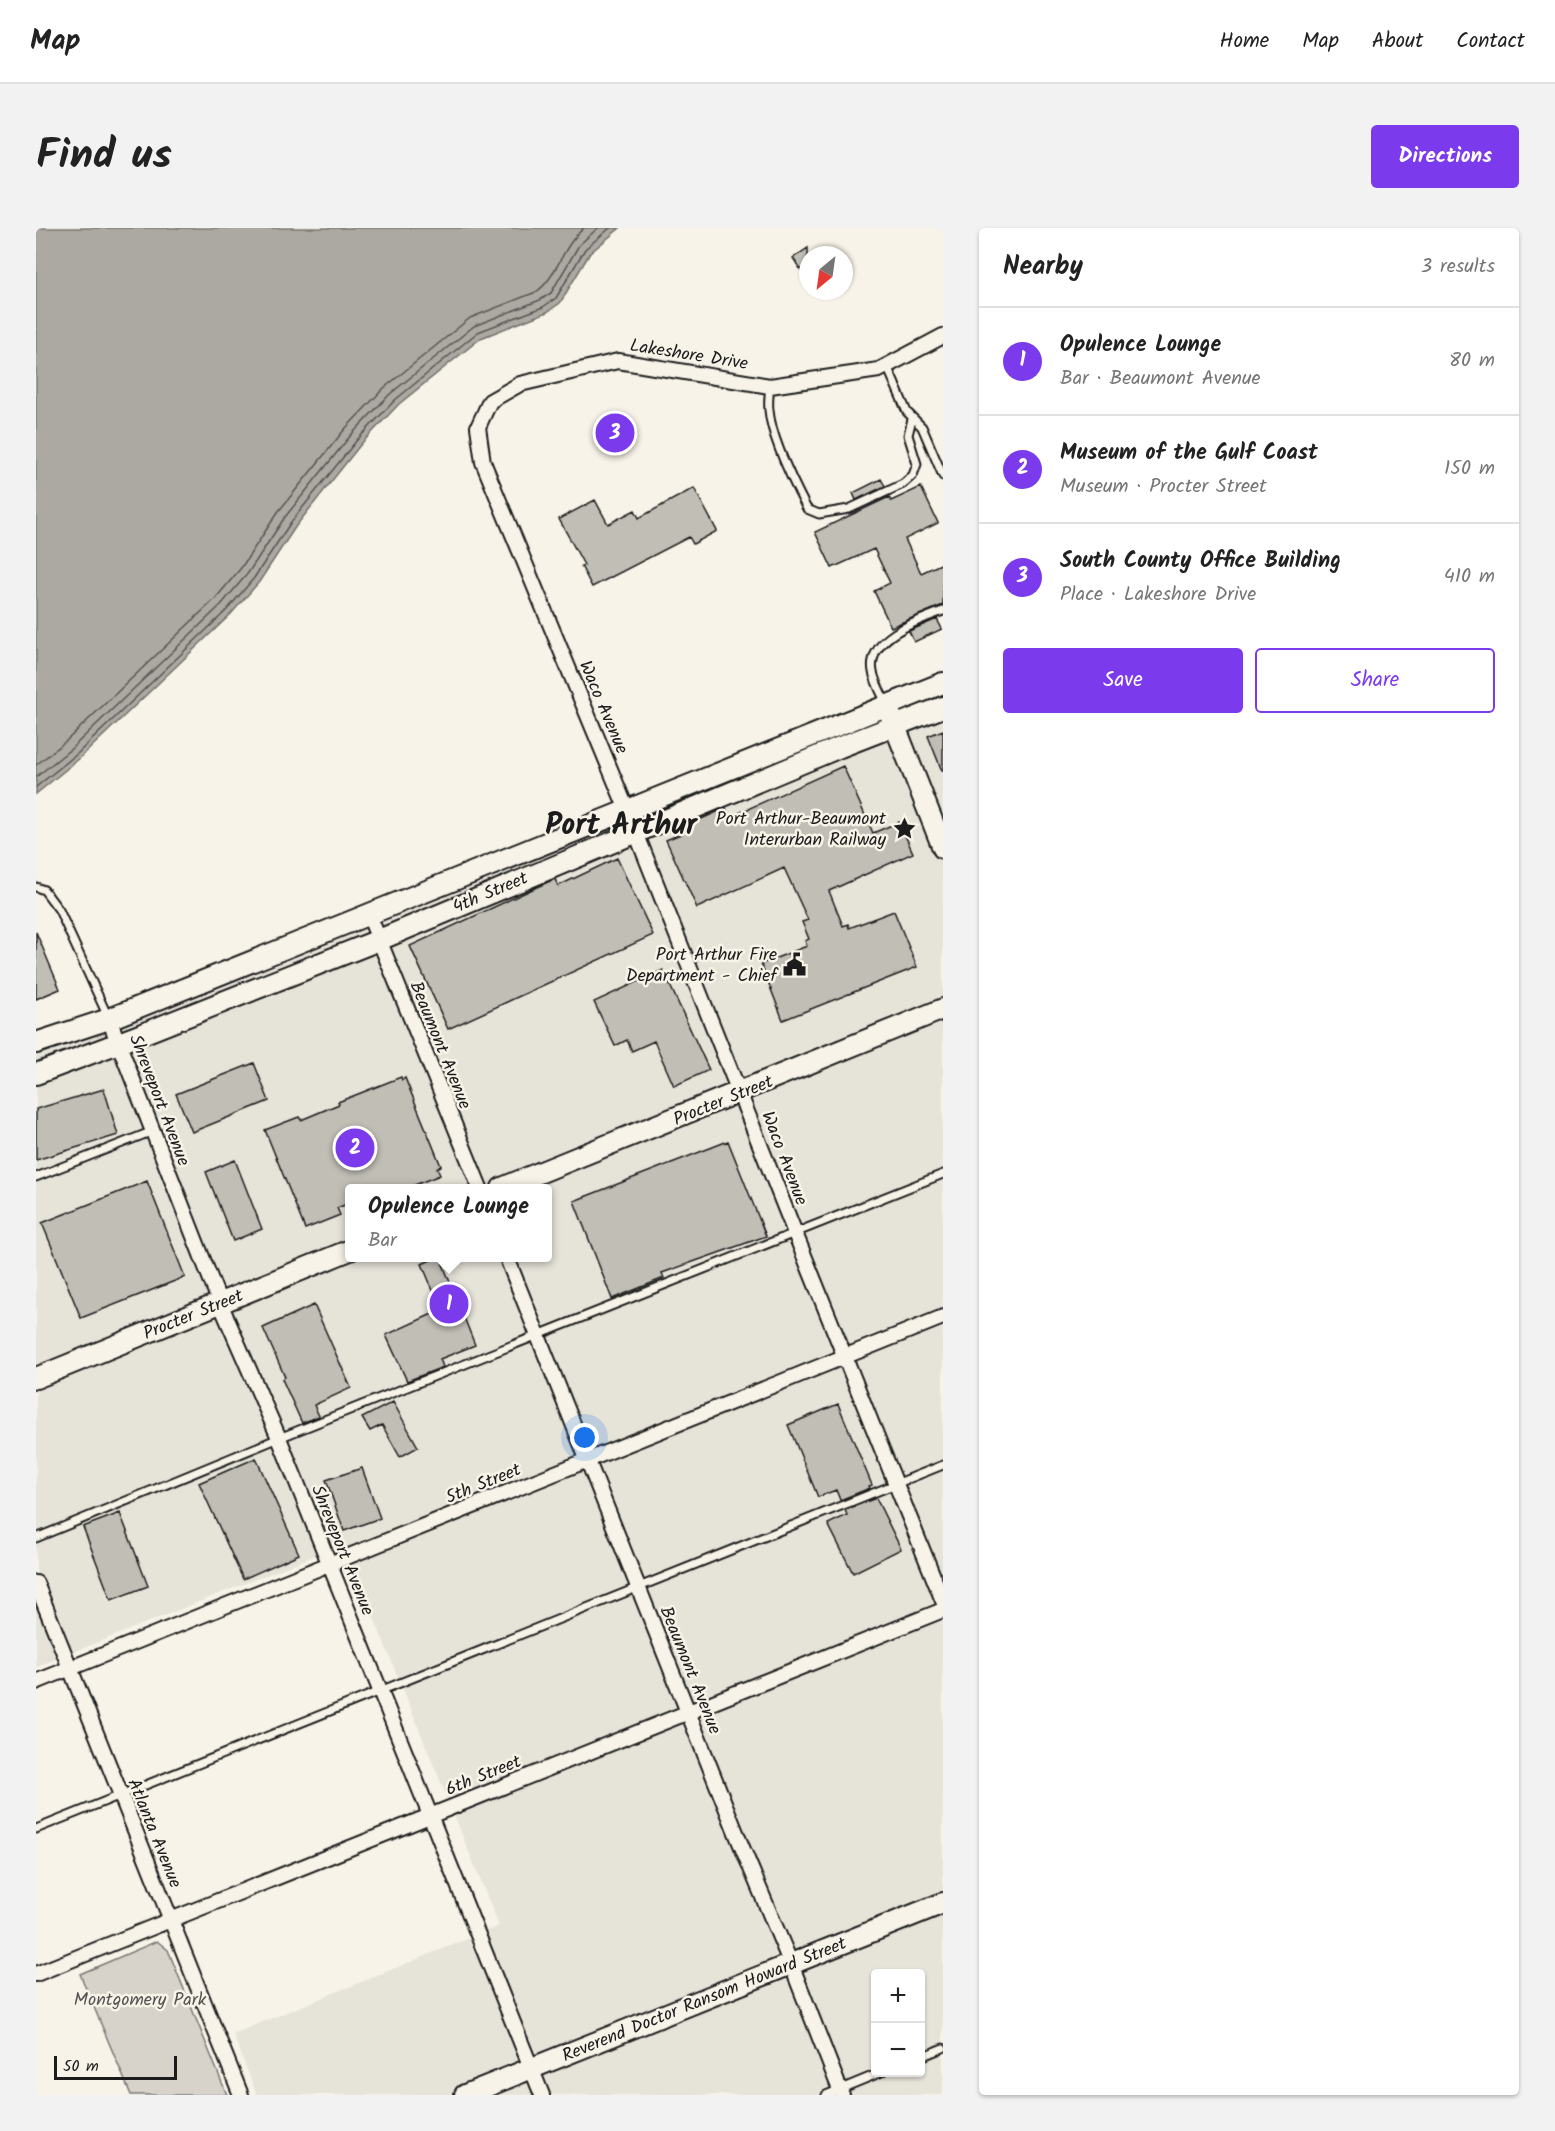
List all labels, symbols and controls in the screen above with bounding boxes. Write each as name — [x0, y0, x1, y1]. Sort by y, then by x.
text: Map — [30, 19, 81, 64]
text: Home — [1220, 25, 1269, 58]
text: Map — [1302, 25, 1339, 58]
text: About — [1372, 25, 1423, 58]
text: Contact — [1456, 25, 1525, 58]
text: Find us — [36, 123, 172, 190]
button: Directions — [1371, 125, 1519, 188]
north arrow — [799, 246, 853, 300]
text: Nearby — [1003, 246, 1083, 288]
text: 3 results — [1421, 251, 1495, 283]
text: Opulence Lounge — [1060, 328, 1221, 363]
street label: Lakeshore Drive — [628, 332, 750, 379]
text: 1 — [1019, 345, 1026, 377]
text: 80 m — [1449, 345, 1495, 377]
text: Bar · Beaumont Avenue — [1060, 363, 1261, 395]
pin: 3 — [596, 410, 634, 456]
text: Museum of the Gulf Coast — [1060, 436, 1318, 471]
text: 2 — [1017, 453, 1028, 485]
text: 150 m — [1444, 453, 1495, 485]
text: Museum · Procter Street — [1060, 471, 1267, 503]
text: South County Office Building — [1060, 544, 1341, 579]
text: 3 — [1017, 561, 1028, 593]
text: 410 m — [1444, 561, 1495, 593]
text: Place · Lakeshore Drive — [1060, 579, 1256, 611]
button: Save — [1003, 648, 1243, 713]
button: Share — [1255, 648, 1495, 713]
street label: Waco Avenue — [570, 656, 635, 759]
district label: Port Arthur — [545, 802, 698, 850]
place label: Port Arthur-Beaumont Interurban Railway — [716, 805, 887, 855]
place icon: Port Arthur-Beaumont Interurban Railway — [891, 815, 917, 841]
street label: 4th Street — [448, 864, 534, 922]
place label: Port Arthur Fire Department - Chief — [626, 941, 779, 991]
public building icon: Port Arthur Fire Department - Chief — [782, 951, 808, 977]
street label: Beaumont Avenue — [401, 977, 479, 1114]
street label: Shreveport Avenue — [120, 1031, 197, 1171]
street label: Procter Street — [669, 1068, 779, 1135]
street label: Waco Avenue — [752, 1107, 815, 1210]
pin: 2 — [336, 1126, 374, 1170]
popup — [345, 1184, 552, 1262]
text: Opulence Lounge — [368, 1190, 529, 1225]
text: Bar — [368, 1225, 397, 1257]
street label: Procter Street — [139, 1282, 249, 1349]
pin: 1 — [430, 1282, 468, 1326]
your location — [570, 1423, 599, 1452]
street label: 5th Street — [441, 1456, 527, 1513]
street label: Shreveport Avenue — [302, 1481, 381, 1620]
street label: Beaumont Avenue — [651, 1602, 729, 1739]
street label: 6th Street — [441, 1748, 527, 1805]
street label: Atlanta Avenue — [118, 1774, 189, 1893]
street label: Reverend Doctor Ransom Howard Street — [558, 1929, 852, 2071]
map controls — [871, 1969, 925, 2077]
button: + — [871, 1969, 925, 2023]
park label: Montgomery Park — [74, 1986, 207, 2015]
button: − — [871, 2023, 925, 2077]
scale bar — [54, 2053, 177, 2080]
text: 50 m — [63, 2054, 99, 2079]

